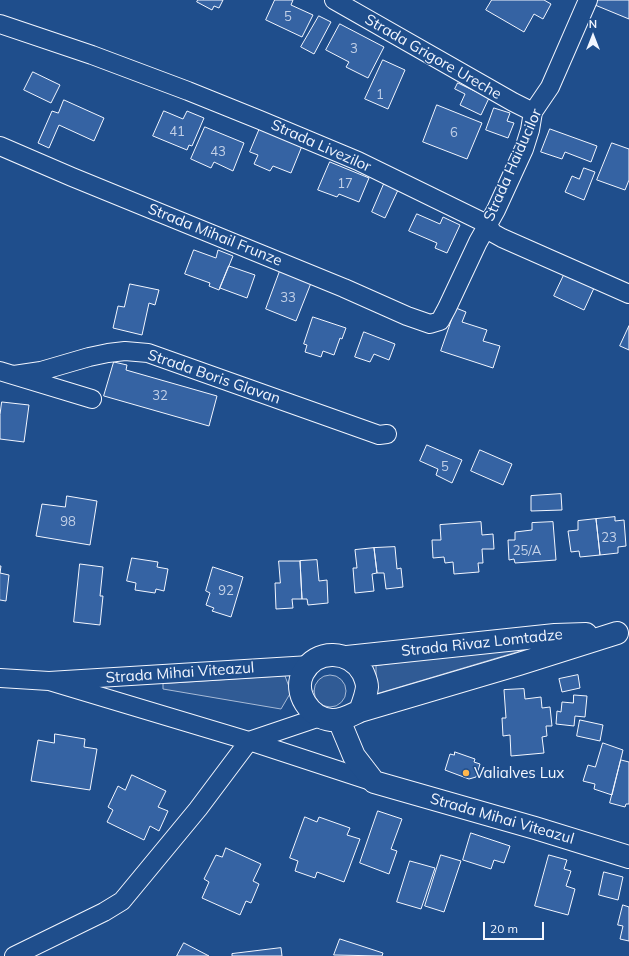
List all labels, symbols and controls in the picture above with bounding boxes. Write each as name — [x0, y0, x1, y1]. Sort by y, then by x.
house number: 5 — [284, 9, 292, 25]
street label: Strada Grigore Ureche — [362, 11, 504, 103]
north arrow — [573, 16, 613, 56]
text: N — [589, 17, 597, 31]
house number: 3 — [350, 41, 358, 57]
house number: 1 — [376, 87, 384, 103]
street label: Strada Haiducilor — [480, 106, 546, 224]
street label: Strada Livezilor — [268, 116, 374, 176]
house number: 41 — [169, 124, 185, 140]
house number: 6 — [450, 125, 458, 141]
house number: 43 — [210, 144, 226, 160]
house number: 17 — [337, 176, 353, 192]
street label: Strada Mihail Frunze — [145, 200, 285, 270]
house number: 33 — [280, 290, 296, 306]
street label: Strada Boris Glavan — [145, 346, 283, 408]
house number: 32 — [152, 388, 168, 404]
house number: 5 — [441, 459, 449, 475]
house number: 98 — [60, 514, 76, 530]
house number: 23 — [601, 530, 617, 546]
house number: 25/A — [513, 543, 541, 559]
house number: 92 — [218, 583, 234, 599]
street label: Strada Rivaz Lomtadze — [400, 626, 564, 660]
street label: Strada Mihai Viteazul — [105, 659, 255, 687]
place label: Valialves Lux — [474, 764, 564, 782]
marker: Valialves Lux — [461, 768, 471, 778]
street label: Strada Mihai Viteazul — [428, 790, 576, 848]
scale bar — [485, 914, 546, 940]
text: 20 m — [490, 921, 518, 936]

